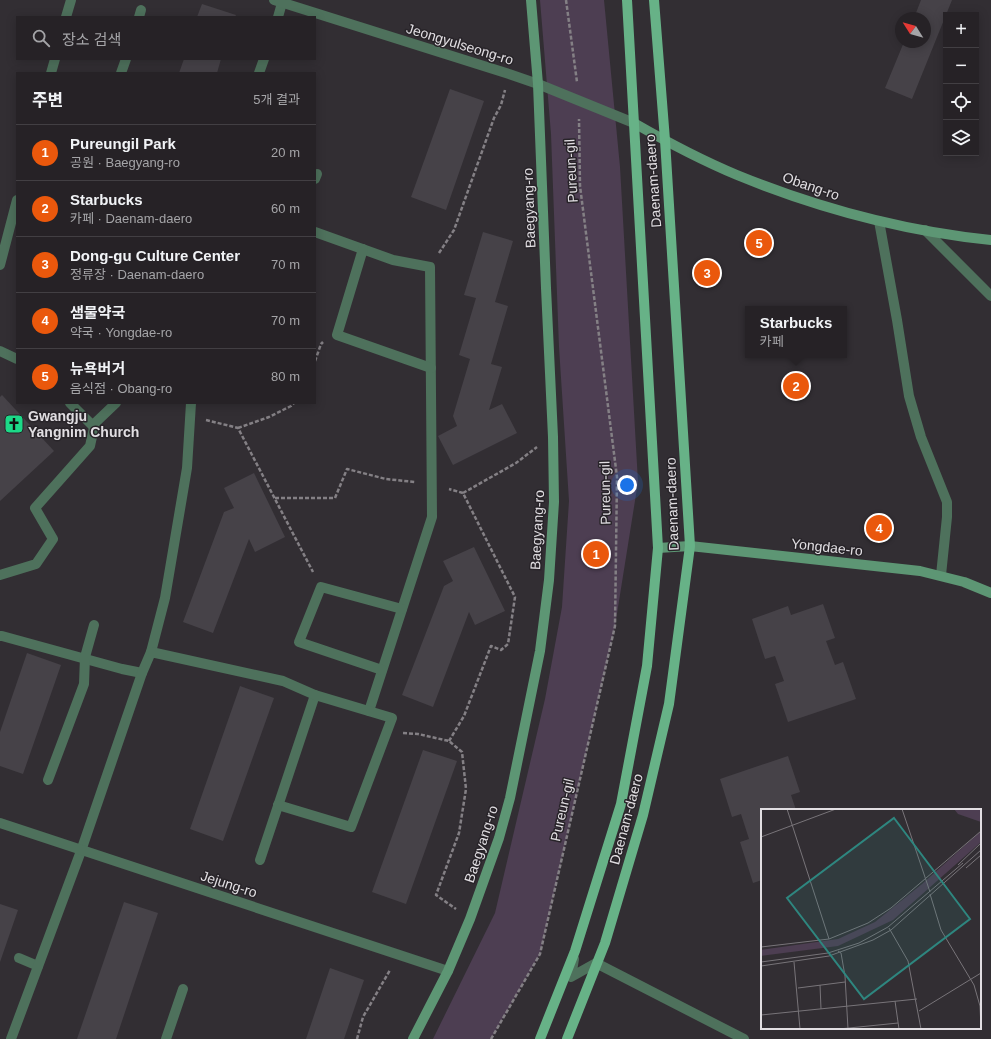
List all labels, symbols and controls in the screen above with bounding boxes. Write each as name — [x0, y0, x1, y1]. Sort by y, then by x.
north arrow — [895, 12, 931, 48]
map controls — [943, 12, 979, 156]
button: + — [943, 12, 979, 48]
search box — [16, 16, 316, 60]
street label: Jeongyulseong-ro — [404, 20, 516, 68]
icon: search — [30, 27, 52, 49]
text: 장소 검색 — [62, 31, 121, 48]
button: − — [943, 48, 979, 84]
button: locate — [943, 84, 979, 120]
text: 주변 — [32, 91, 63, 110]
text: 5개 결과 — [253, 92, 300, 107]
button: layers — [943, 120, 979, 156]
street label: Daenam-daero — [642, 134, 664, 228]
text: Pureungil Park — [70, 135, 176, 152]
street label: Pureun-gil — [561, 139, 581, 203]
text: 1 — [41, 145, 49, 160]
text: 20 m — [271, 145, 300, 160]
text: 공원 · Baegyang-ro — [70, 155, 180, 170]
street label: Baegyang-ro — [520, 167, 538, 248]
street label: Obang-ro — [780, 169, 842, 203]
text: Starbucks — [70, 191, 143, 208]
text: 2 — [41, 201, 49, 216]
text: 60 m — [271, 201, 300, 216]
text: 카페 · Daenam-daero — [70, 211, 192, 226]
pin: 5 — [746, 228, 772, 258]
text: Dong-gu Culture Center — [70, 247, 240, 264]
text: 3 — [41, 257, 49, 272]
text: 70 m — [271, 257, 300, 272]
pin: 3 — [694, 258, 720, 288]
text: 정류장 · Daenam-daero — [70, 267, 204, 282]
text: 샘물약국 — [70, 304, 125, 321]
popup — [745, 306, 847, 358]
text: 4 — [41, 313, 49, 328]
text: 70 m — [271, 313, 300, 328]
text: Starbucks — [760, 314, 832, 331]
text: 약국 · Yongdae-ro — [70, 325, 172, 340]
text: 카페 — [760, 334, 784, 349]
text: 뉴욕버거 — [70, 360, 125, 377]
text: 5 — [41, 369, 49, 384]
text: 80 m — [271, 369, 300, 384]
pin: 2 — [783, 371, 809, 401]
text: 음식점 · Obang-ro — [70, 381, 172, 396]
place label: Gwangju Yangnim Church — [28, 408, 139, 440]
church icon: Gwangju Yangnim Church — [3, 413, 25, 435]
street label: Daenam-daero — [662, 457, 682, 551]
street label: Pureun-gil — [596, 461, 614, 525]
your location — [617, 475, 637, 495]
street label: Baegyang-ro — [527, 489, 547, 570]
pin: 4 — [866, 513, 892, 543]
street label: Yongdae-ro — [790, 535, 864, 559]
pin: 1 — [583, 539, 609, 569]
street label: Daenam-daero — [606, 772, 646, 866]
street label: Pureun-gil — [547, 777, 577, 843]
street label: Baegyang-ro — [461, 803, 501, 885]
inset map — [761, 809, 981, 1029]
street label: Jejung-ro — [199, 867, 259, 901]

